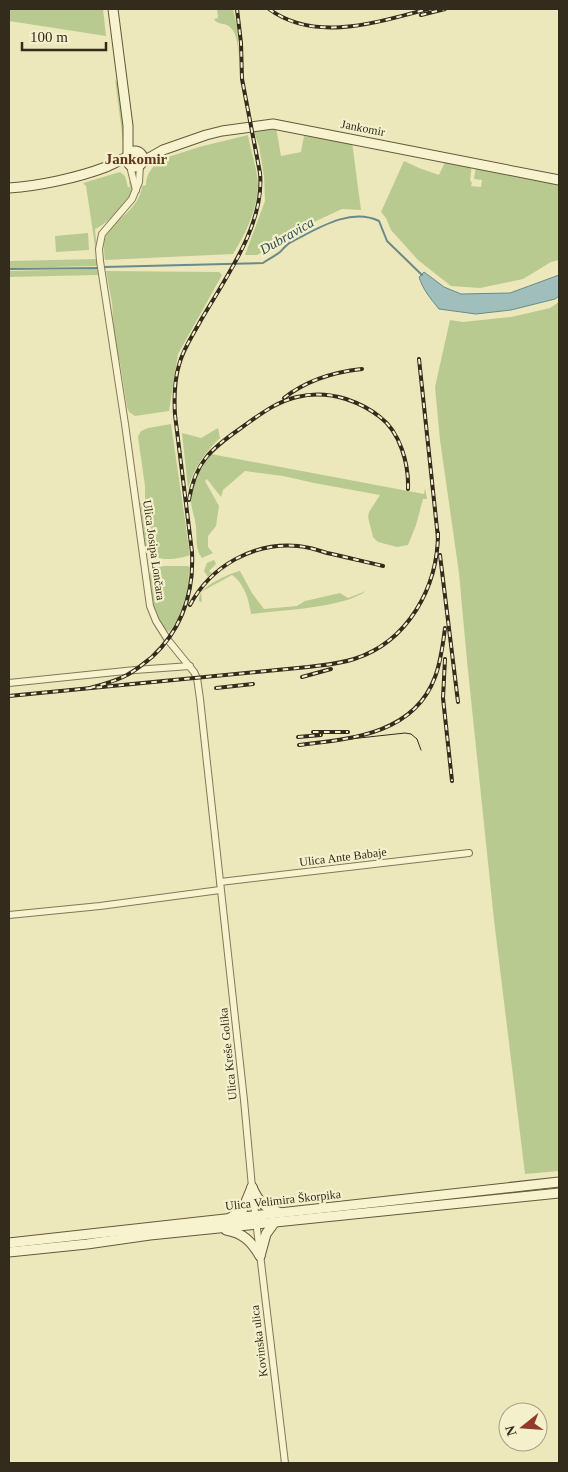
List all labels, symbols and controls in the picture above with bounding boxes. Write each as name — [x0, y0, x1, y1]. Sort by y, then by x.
scale bar — [22, 20, 106, 52]
text: 100 m — [30, 29, 68, 45]
street label: Jankomir — [340, 117, 386, 139]
district label: Jankomir — [105, 151, 168, 167]
water label: Dubravica — [256, 215, 317, 258]
street label: Ulica Josipa Lončara — [140, 499, 168, 602]
street label: Ulica Ante Babaje — [298, 845, 388, 869]
street label: Ulica Kreše Golika — [216, 1007, 240, 1101]
street label: Ulica Velimira Škorpika — [224, 1187, 342, 1213]
street label: Kovinska ulica — [248, 1304, 270, 1378]
north arrow — [498, 1402, 548, 1452]
text: N — [502, 1424, 520, 1438]

